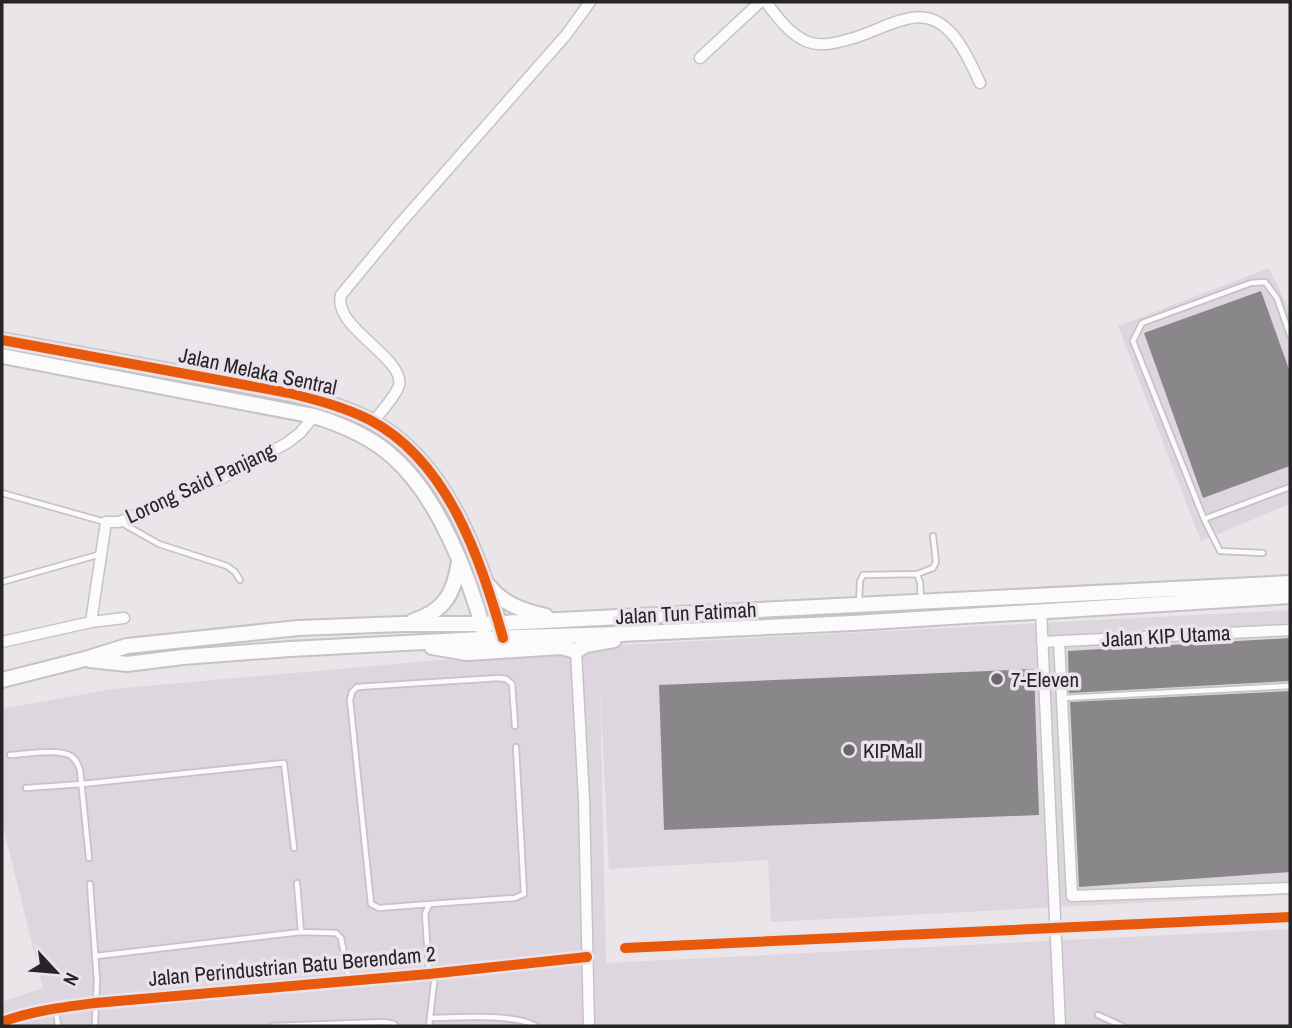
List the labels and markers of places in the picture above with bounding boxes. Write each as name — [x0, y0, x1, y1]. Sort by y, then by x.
place label: 7-Eleven — [1011, 665, 1079, 694]
marker: 7-Eleven — [989, 671, 1005, 687]
place label: KIPMall — [863, 736, 922, 765]
marker: KIPMall — [841, 742, 857, 758]

